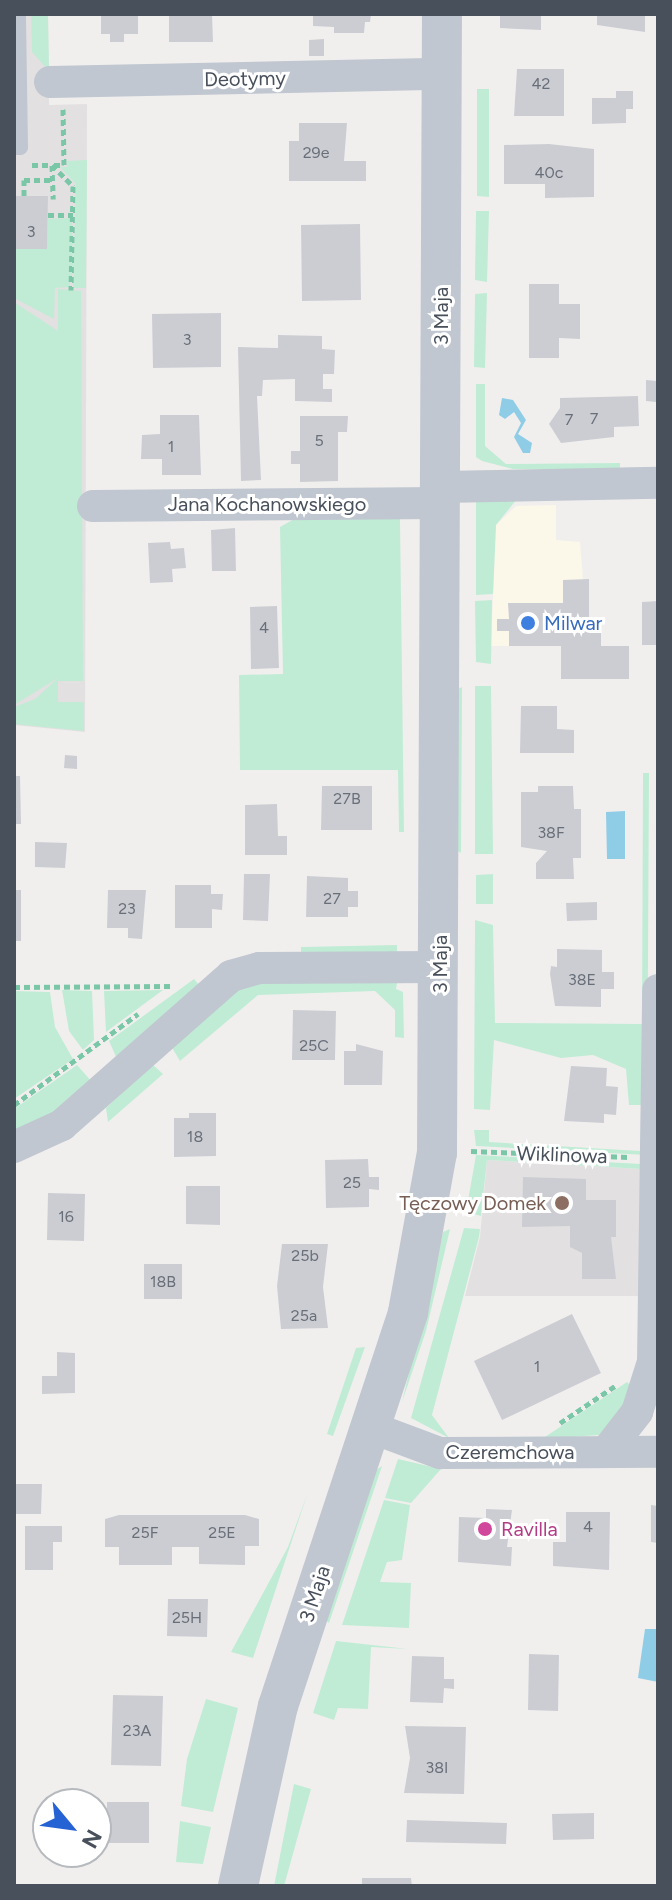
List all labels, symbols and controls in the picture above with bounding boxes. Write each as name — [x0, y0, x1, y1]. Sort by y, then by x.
street label: Deotymy — [204, 66, 286, 92]
house number: 42 — [532, 74, 550, 94]
house number: 29e — [303, 143, 329, 163]
house number: 40c — [535, 163, 563, 183]
house number: 3 — [27, 222, 35, 242]
street label: 3 Maja — [429, 287, 453, 345]
house number: 3 — [183, 330, 191, 350]
house number: 7 — [590, 409, 598, 429]
house number: 7 — [565, 410, 573, 430]
house number: 5 — [314, 431, 324, 451]
house number: 1 — [168, 437, 174, 457]
street label: Jana Kochanowskiego — [168, 492, 366, 516]
place label: Milwar — [544, 611, 602, 635]
marker: Milwar — [519, 614, 537, 632]
house number: 4 — [259, 618, 269, 638]
house number: 27B — [333, 789, 361, 809]
house number: 38F — [537, 823, 565, 843]
house number: 27 — [323, 889, 341, 909]
house number: 23 — [118, 899, 136, 919]
street label: 3 Maja — [428, 935, 452, 993]
house number: 38E — [568, 970, 596, 990]
house number: 25C — [299, 1036, 329, 1056]
house number: 18 — [187, 1127, 203, 1147]
street label: Wiklinowa — [516, 1141, 608, 1169]
house number: 25 — [343, 1173, 361, 1193]
place label: Tęczowy Domek — [399, 1191, 546, 1215]
marker: Tęczowy Domek — [553, 1194, 571, 1212]
house number: 16 — [58, 1207, 74, 1227]
house number: 25b — [291, 1246, 319, 1266]
house number: 18B — [150, 1272, 176, 1292]
house number: 25a — [291, 1306, 317, 1326]
house number: 1 — [534, 1357, 540, 1377]
street label: Czeremchowa — [446, 1440, 574, 1464]
place label: Ravilla — [501, 1517, 558, 1541]
house number: 4 — [583, 1517, 593, 1537]
marker: Ravilla — [476, 1520, 494, 1538]
house number: 25F — [132, 1523, 158, 1543]
house number: 25E — [208, 1523, 236, 1543]
street label: 3 Maja — [295, 1562, 335, 1626]
house number: 25H — [172, 1608, 202, 1628]
house number: 23A — [123, 1721, 151, 1741]
house number: 38I — [426, 1758, 448, 1778]
north arrow — [32, 1788, 112, 1868]
text: N — [76, 1825, 108, 1853]

